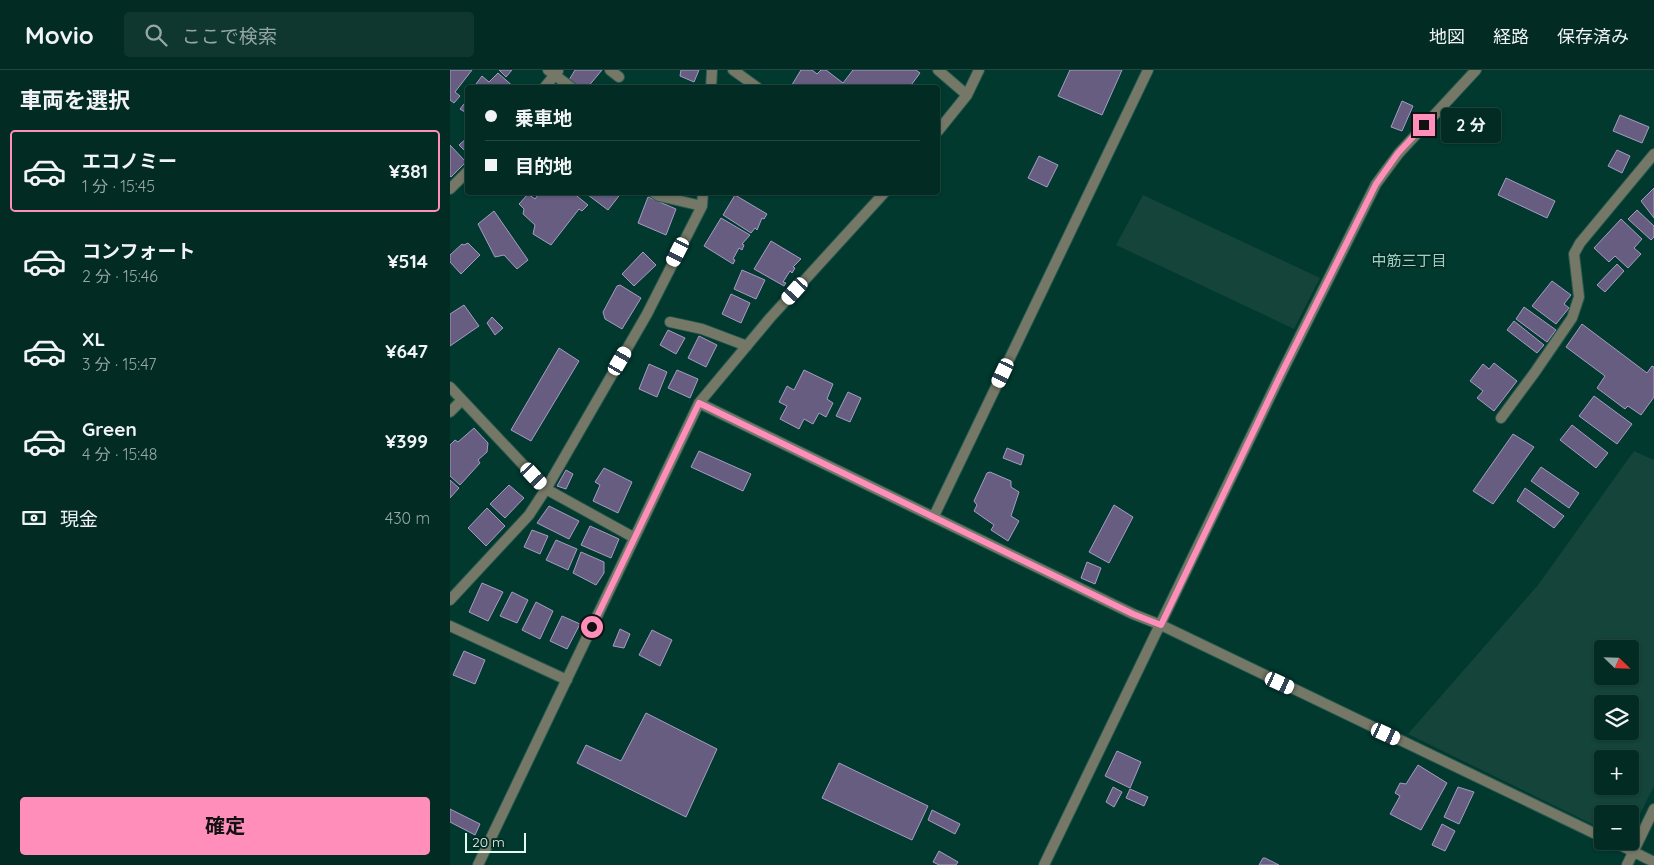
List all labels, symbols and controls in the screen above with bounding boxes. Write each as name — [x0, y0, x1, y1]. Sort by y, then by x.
search box — [124, 12, 474, 57]
text: Movio — [25, 20, 94, 50]
icon: search — [142, 21, 170, 49]
text: ここで検索 — [182, 24, 277, 48]
text: 地図 — [1429, 25, 1465, 48]
text: 経路 — [1493, 25, 1529, 48]
text: 保存済み — [1557, 25, 1629, 48]
text: 車両を選択 — [20, 86, 130, 114]
text: 乗車地 — [515, 106, 572, 130]
callout: 2 分 — [1442, 108, 1502, 142]
route end — [1413, 114, 1435, 136]
text: 2 分 — [1456, 115, 1486, 135]
icon: car — [22, 149, 67, 194]
text: エコノミー — [82, 149, 177, 173]
text: 目的地 — [515, 154, 572, 178]
text: ¥381 — [389, 159, 428, 183]
text: 1 分 · 15:45 — [82, 176, 155, 196]
car — [664, 235, 691, 269]
icon: car — [22, 239, 67, 284]
text: コンフォート — [82, 239, 195, 263]
text: ¥514 — [387, 249, 428, 273]
district label: 中筋三丁目 — [1371, 251, 1447, 270]
text: 2 分 · 15:46 — [82, 266, 158, 286]
car — [779, 275, 810, 307]
text: XL — [82, 327, 105, 351]
icon: car — [22, 329, 67, 374]
text: ¥647 — [385, 339, 428, 363]
car — [606, 344, 633, 378]
text: 3 分 · 15:47 — [82, 354, 156, 374]
car — [989, 356, 1016, 390]
text: Green — [82, 417, 137, 441]
icon: car — [22, 419, 67, 464]
text: ¥399 — [385, 429, 428, 453]
text: 4 分 · 15:48 — [82, 444, 157, 464]
car — [518, 460, 549, 492]
icon: cash — [20, 504, 48, 532]
text: 現金 — [60, 507, 98, 531]
text: 430 m — [385, 508, 430, 528]
route start — [581, 616, 603, 638]
north arrow — [1594, 640, 1639, 685]
map controls — [1594, 640, 1639, 850]
car — [1263, 670, 1296, 696]
button: layers — [1594, 695, 1639, 740]
car — [1369, 721, 1402, 747]
button: + — [1594, 750, 1639, 795]
button: 確定 — [20, 797, 430, 855]
button: − — [1594, 805, 1639, 850]
scale bar — [465, 830, 526, 853]
text: 20 m — [472, 833, 505, 851]

